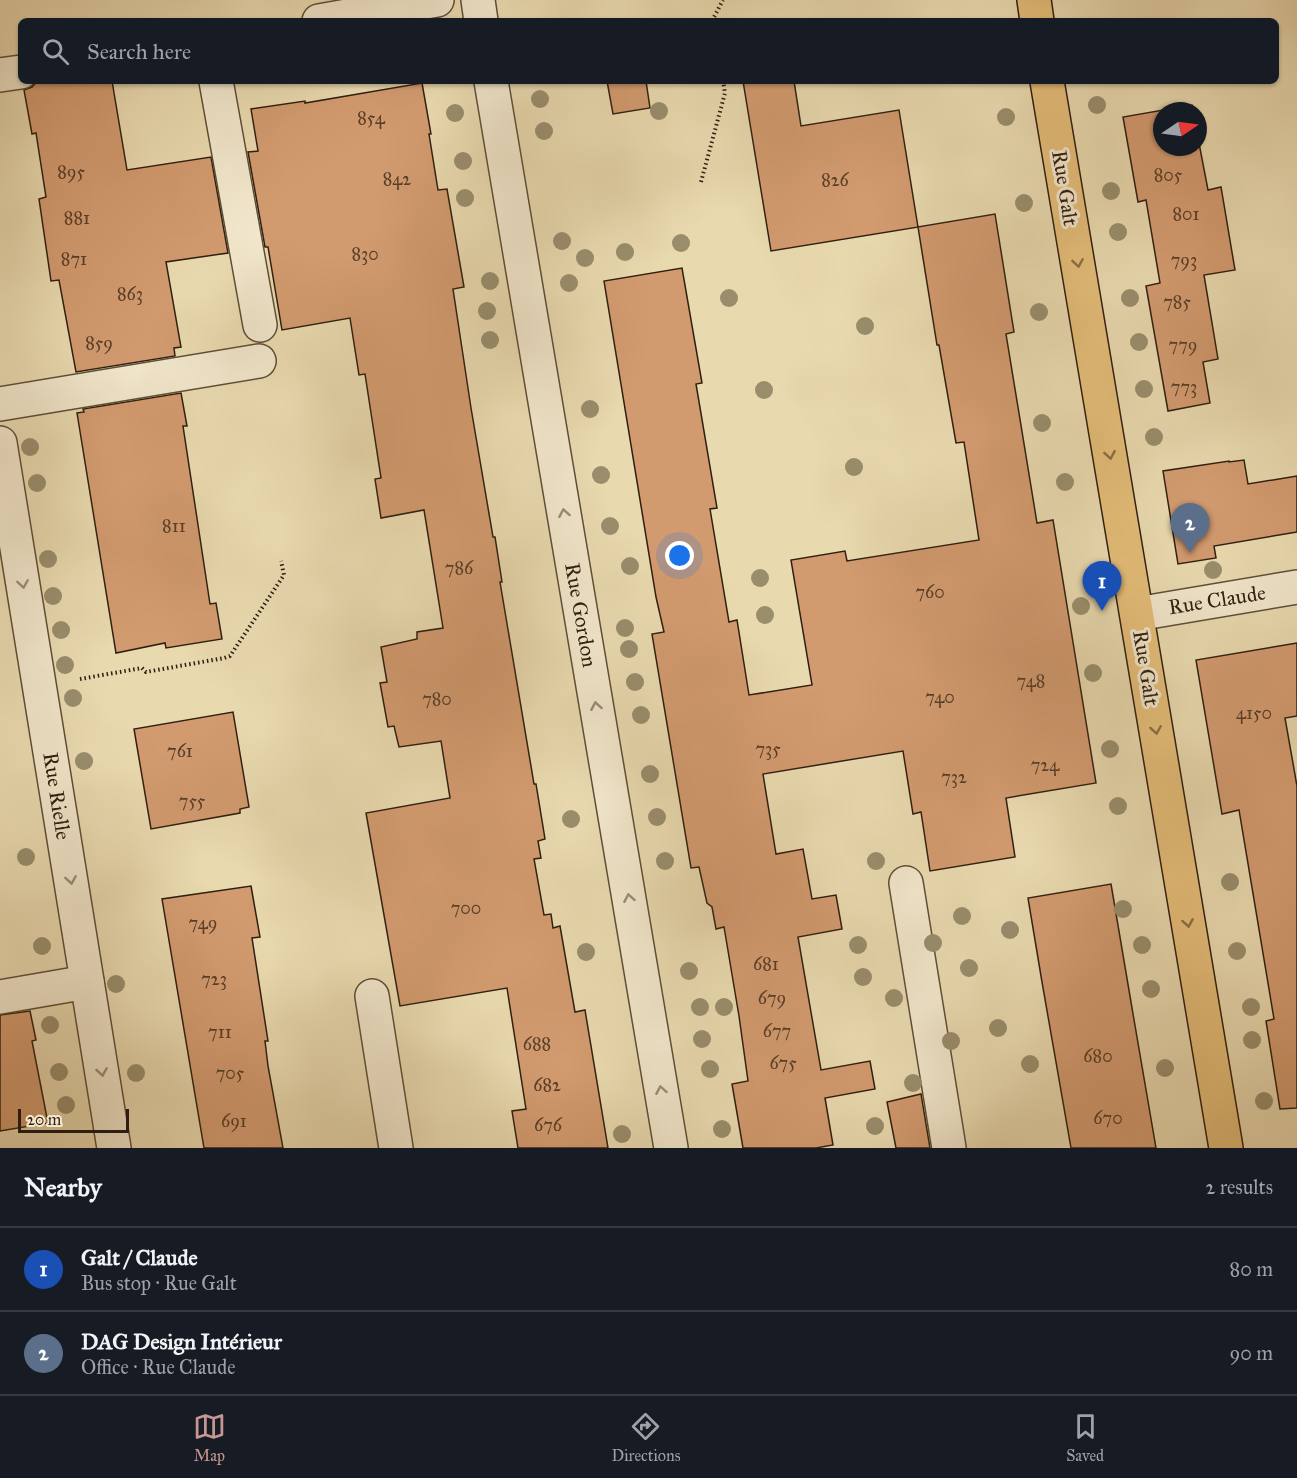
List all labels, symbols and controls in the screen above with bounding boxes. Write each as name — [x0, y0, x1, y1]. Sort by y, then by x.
search box — [18, 18, 1279, 84]
icon: search — [39, 35, 72, 68]
text: Search here — [87, 38, 191, 65]
north arrow — [1153, 102, 1207, 156]
house number: 854 — [357, 107, 386, 129]
street label: Rue Galt — [1046, 148, 1084, 228]
house number: 895 — [57, 161, 85, 183]
house number: 805 — [1154, 164, 1183, 186]
house number: 842 — [383, 168, 411, 190]
house number: 826 — [821, 169, 850, 191]
house number: 801 — [1173, 203, 1200, 225]
house number: 881 — [64, 207, 90, 229]
house number: 830 — [351, 243, 379, 265]
house number: 871 — [61, 248, 87, 270]
house number: 793 — [1171, 249, 1197, 271]
one-way arrow — [1071, 258, 1083, 268]
house number: 863 — [117, 283, 143, 305]
house number: 785 — [1163, 291, 1191, 313]
house number: 859 — [85, 332, 113, 354]
house number: 779 — [1169, 334, 1197, 356]
house number: 773 — [1171, 376, 1197, 398]
one-way arrow — [1103, 450, 1116, 460]
pin: 2 — [1170, 504, 1210, 553]
one-way arrow — [558, 509, 571, 519]
house number: 811 — [162, 515, 186, 537]
your location — [665, 541, 694, 570]
house number: 786 — [445, 557, 474, 579]
street label: Rue Gordon — [559, 561, 603, 669]
pin: 1 — [1082, 562, 1122, 611]
one-way arrow — [16, 579, 28, 588]
street label: Rue Claude — [1166, 579, 1268, 621]
house number: 760 — [915, 581, 945, 603]
street label: Rue Galt — [1127, 628, 1165, 708]
house number: 748 — [1017, 670, 1045, 692]
house number: 740 — [925, 686, 955, 708]
house number: 780 — [422, 688, 452, 710]
one-way arrow — [590, 701, 603, 711]
house number: 4150 — [1236, 702, 1272, 724]
one-way arrow — [1149, 725, 1162, 735]
house number: 735 — [755, 738, 781, 760]
house number: 761 — [167, 740, 193, 762]
street label: Rue Rielle — [37, 750, 77, 842]
house number: 724 — [1031, 754, 1060, 776]
house number: 732 — [941, 766, 967, 788]
house number: 755 — [179, 790, 206, 812]
one-way arrow — [64, 875, 76, 884]
one-way arrow — [623, 893, 635, 903]
house number: 700 — [451, 897, 481, 919]
house number: 749 — [189, 912, 217, 934]
one-way arrow — [1182, 918, 1194, 927]
house number: 681 — [753, 953, 779, 975]
house number: 723 — [201, 968, 227, 990]
house number: 679 — [758, 987, 786, 1009]
house number: 677 — [763, 1020, 791, 1042]
house number: 711 — [208, 1021, 232, 1043]
house number: 688 — [523, 1033, 551, 1055]
house number: 680 — [1083, 1045, 1113, 1067]
house number: 675 — [769, 1052, 797, 1074]
house number: 705 — [216, 1062, 245, 1084]
one-way arrow — [95, 1067, 108, 1077]
house number: 682 — [533, 1074, 561, 1096]
one-way arrow — [655, 1086, 668, 1096]
scale bar — [18, 1106, 129, 1134]
house number: 670 — [1093, 1107, 1123, 1129]
text: 20 m — [27, 1110, 61, 1129]
house number: 691 — [221, 1110, 247, 1132]
house number: 676 — [534, 1114, 563, 1136]
text: Nearby — [24, 1171, 102, 1203]
text: 2 results — [1205, 1175, 1273, 1199]
text: Galt / Claude — [81, 1244, 198, 1271]
text: 1 — [40, 1257, 47, 1281]
text: 80 m — [1230, 1257, 1273, 1281]
text: Bus stop · Rue Galt — [81, 1271, 237, 1295]
text: DAG Design Intérieur — [81, 1328, 282, 1355]
text: 2 — [39, 1341, 48, 1365]
text: 90 m — [1230, 1341, 1273, 1365]
text: Office · Rue Claude — [81, 1355, 236, 1379]
tab: Map — [193, 1410, 226, 1465]
tab: Directions — [612, 1410, 680, 1465]
tab: Saved — [1066, 1410, 1104, 1465]

